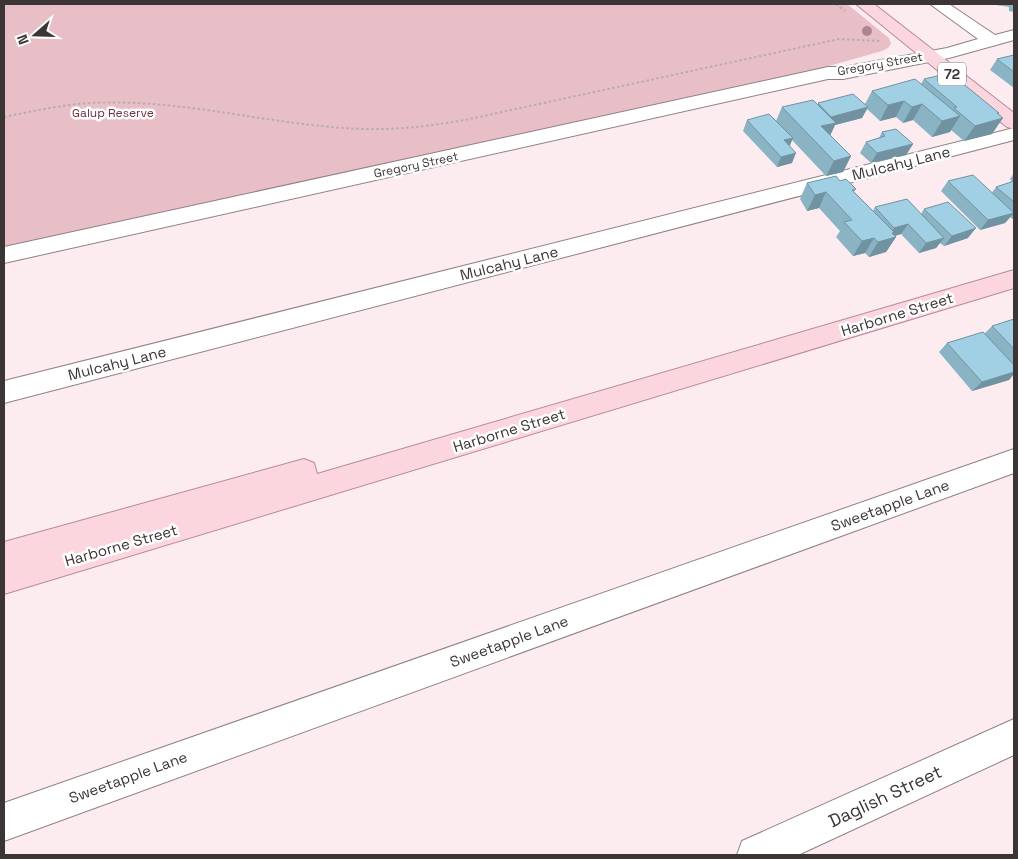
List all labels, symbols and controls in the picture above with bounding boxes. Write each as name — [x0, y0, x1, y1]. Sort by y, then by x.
north arrow — [10, 10, 60, 60]
text: N — [13, 32, 33, 47]
street label: Gregory Street — [836, 49, 924, 79]
road number: 72 — [938, 62, 966, 86]
park label: Galup Reserve — [72, 105, 154, 121]
street label: Mulcahy Lane — [850, 142, 952, 184]
street label: Gregory Street — [372, 148, 460, 182]
street label: Mulcahy Lane — [458, 242, 560, 284]
street label: Harborne Street — [839, 288, 956, 340]
street label: Mulcahy Lane — [66, 342, 168, 384]
street label: Harborne Street — [451, 404, 568, 456]
street label: Sweetapple Lane — [828, 475, 952, 535]
street label: Harborne Street — [62, 520, 180, 570]
street label: Sweetapple Lane — [447, 611, 571, 671]
street label: Sweetapple Lane — [66, 747, 190, 807]
street label: Daglish Street — [825, 760, 945, 832]

